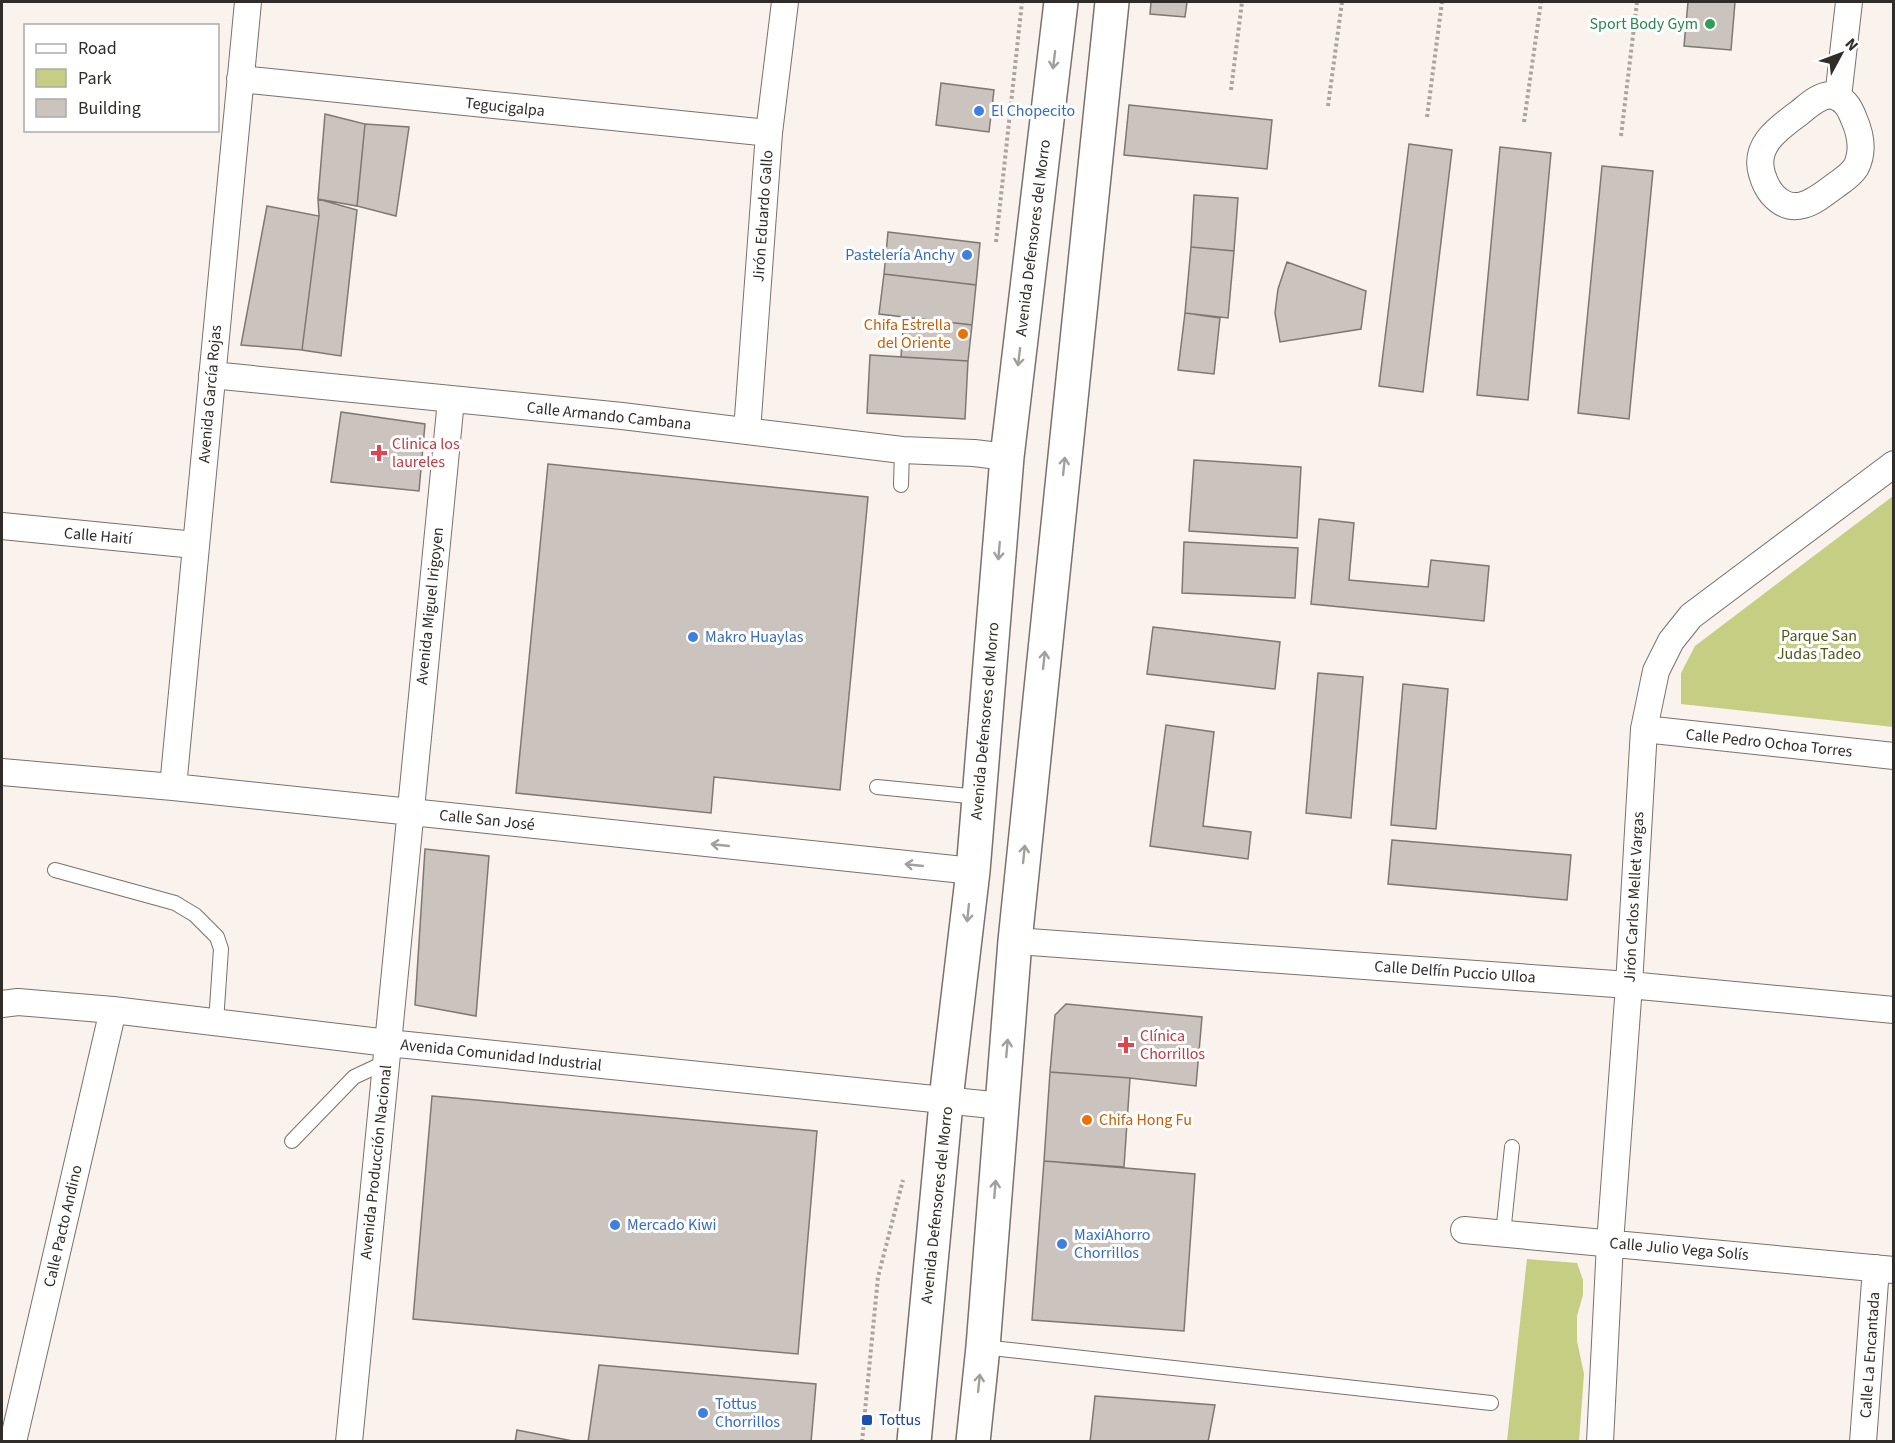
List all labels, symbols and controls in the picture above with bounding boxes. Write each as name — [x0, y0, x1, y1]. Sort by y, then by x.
place label: Sport Body Gym — [1590, 13, 1698, 35]
marker: Sport Body Gym — [1703, 17, 1717, 31]
legend — [24, 24, 219, 132]
north arrow — [1811, 24, 1871, 84]
text: N — [1840, 34, 1863, 56]
text: Road — [78, 36, 117, 61]
one-way arrow — [1048, 49, 1059, 69]
text: Park — [78, 66, 112, 91]
street label: Tegucigalpa — [464, 92, 546, 122]
text: Building — [78, 96, 141, 121]
place label: El Chopecito — [991, 100, 1075, 122]
marker: El Chopecito — [972, 104, 986, 118]
street label: Avenida Defensores del Morro — [1010, 138, 1056, 338]
street label: Jirón Eduardo Gallo — [747, 149, 779, 283]
place label: Pastelería Anchy — [845, 244, 956, 266]
marker: Pastelería Anchy — [960, 248, 974, 262]
place label: Chifa Estrella del Oriente — [864, 314, 951, 354]
street label: Avenida García Rojas — [193, 324, 227, 464]
marker: Chifa Estrella del Oriente — [956, 327, 970, 341]
one-way arrow — [1013, 347, 1024, 367]
street label: Calle Armando Cambana — [526, 396, 692, 436]
place label: Clinica los laureles — [392, 433, 460, 473]
marker: Clinica los laureles — [370, 444, 388, 462]
one-way arrow — [1059, 456, 1070, 476]
street label: Calle Haití — [63, 522, 134, 550]
street label: Avenida Miguel Irigoyen — [411, 526, 449, 686]
one-way arrow — [993, 541, 1004, 561]
street label: Avenida Defensores del Morro — [965, 621, 1005, 821]
park label: Parque San Judas Tadeo — [1777, 625, 1861, 665]
place label: Makro Huaylas — [705, 626, 804, 648]
marker: Makro Huaylas — [686, 630, 700, 644]
one-way arrow — [1039, 650, 1050, 670]
street label: Calle Pedro Ochoa Torres — [1685, 723, 1854, 763]
street label: Calle San José — [438, 804, 536, 836]
street label: Jirón Carlos Mellet Vargas — [1619, 811, 1649, 983]
one-way arrow — [711, 839, 731, 850]
one-way arrow — [1019, 844, 1030, 864]
one-way arrow — [905, 859, 925, 870]
one-way arrow — [962, 903, 973, 923]
street label: Calle Delfín Puccio Ulloa — [1374, 955, 1536, 989]
place label: Clínica Chorrillos — [1140, 1025, 1205, 1065]
street label: Avenida Comunidad Industrial — [399, 1033, 603, 1077]
marker: Clínica Chorrillos — [1117, 1036, 1135, 1054]
one-way arrow — [1002, 1038, 1013, 1058]
street label: Avenida Producción Nacional — [355, 1064, 397, 1260]
street label: Avenida Defensores del Morro — [916, 1105, 958, 1305]
place label: Chifa Hong Fu — [1099, 1109, 1192, 1131]
marker: Chifa Hong Fu — [1080, 1113, 1094, 1127]
street label: Calle Pacto Andino — [38, 1163, 88, 1289]
one-way arrow — [990, 1180, 1001, 1199]
place label: Mercado Kiwi — [627, 1214, 717, 1236]
marker: Mercado Kiwi — [608, 1218, 622, 1232]
place label: MaxiAhorro Chorrillos — [1074, 1224, 1150, 1264]
street label: Calle Julio Vega Solís — [1609, 1232, 1750, 1266]
marker: MaxiAhorro Chorrillos — [1055, 1237, 1069, 1251]
street label: Calle La Encantada — [1855, 1291, 1885, 1419]
one-way arrow — [974, 1374, 985, 1394]
place label: Tottus Chorrillos — [715, 1393, 780, 1433]
marker: Tottus Chorrillos — [696, 1406, 710, 1420]
place label: Tottus — [879, 1409, 921, 1431]
marker: Tottus — [860, 1413, 874, 1427]

